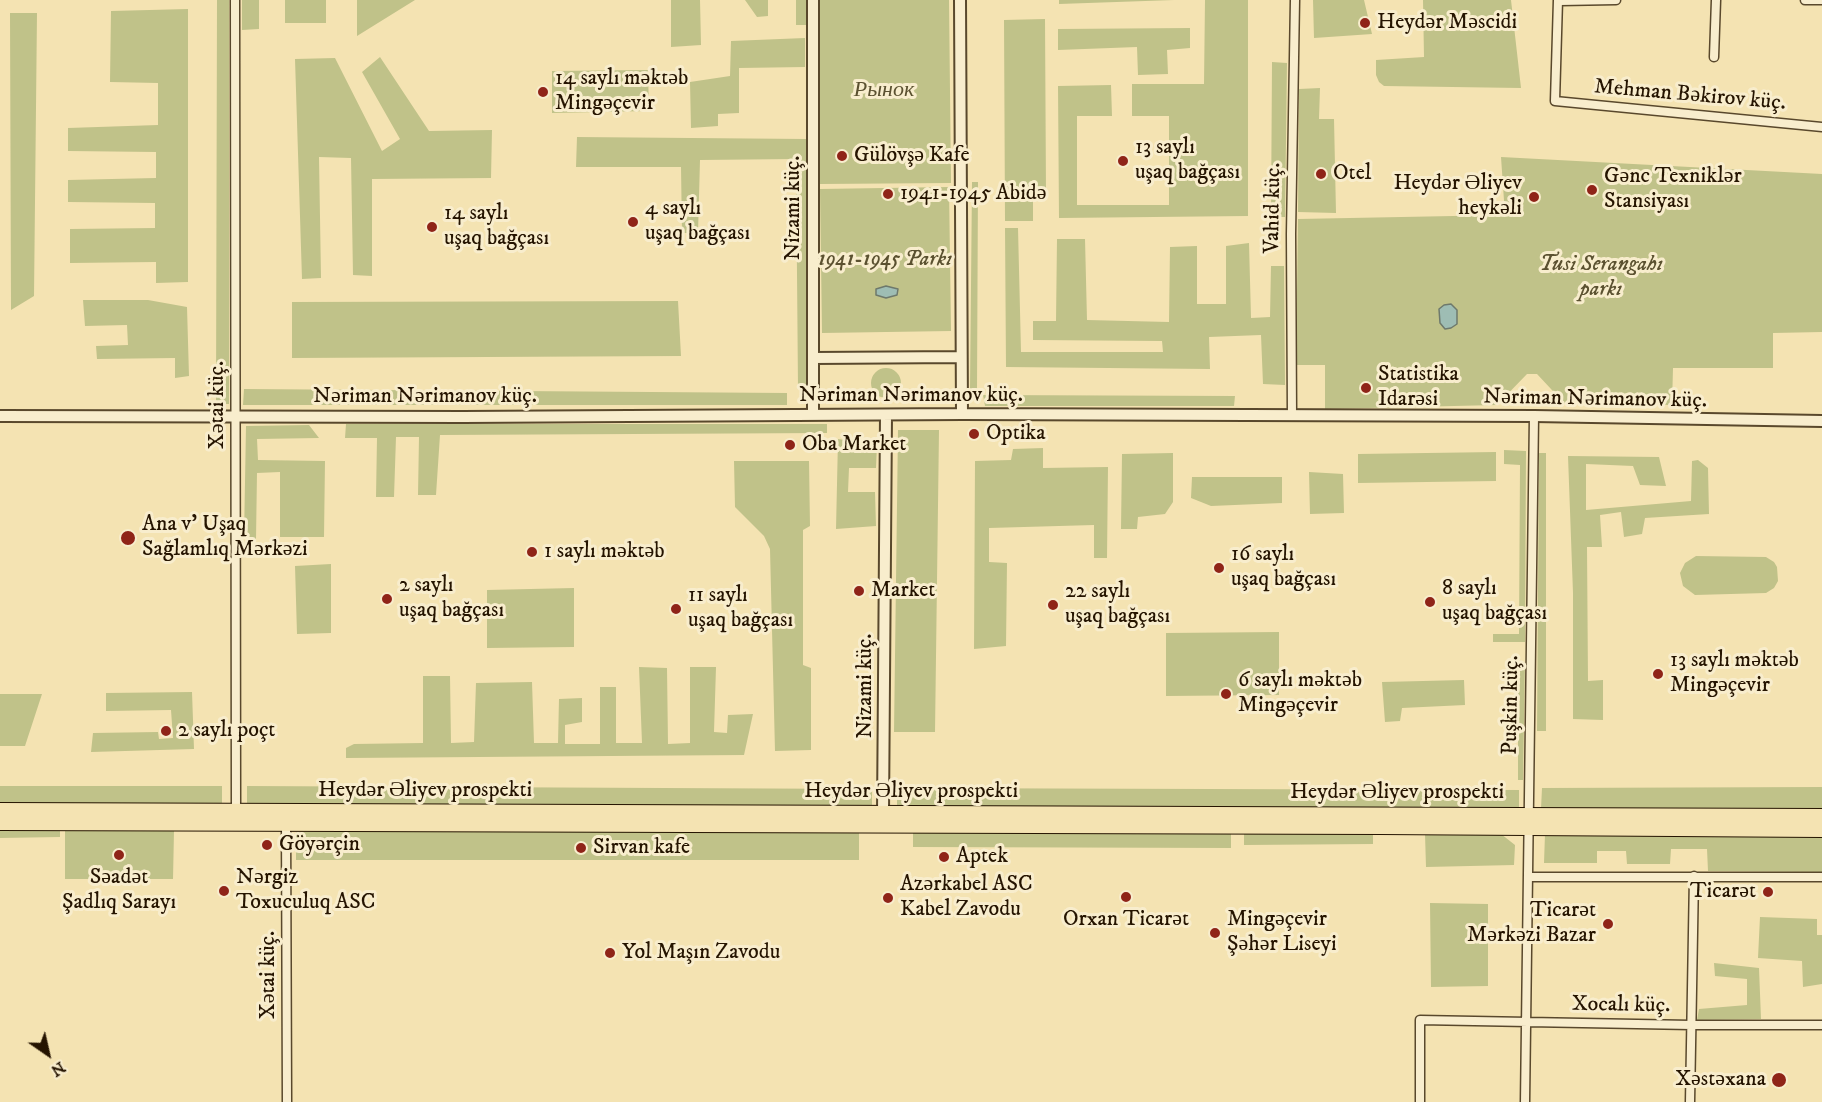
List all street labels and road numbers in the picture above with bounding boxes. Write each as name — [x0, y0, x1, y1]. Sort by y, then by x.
street label: Mehman Bəkirov küç. — [1593, 74, 1787, 118]
street label: Nizami küç. — [781, 155, 807, 261]
street label: Vahid küç. — [1260, 162, 1288, 254]
street label: Xətai küç. — [205, 361, 231, 449]
street label: Nəriman Nərimanov küç. — [799, 383, 1023, 409]
street label: Nəriman Nərimanov küç. — [313, 384, 537, 410]
street label: Nəriman Nərimanov küç. — [1483, 385, 1707, 415]
street label: Nizami küç. — [853, 633, 879, 739]
street label: Puşkin küç. — [1498, 655, 1526, 755]
street label: Heydər Əliyev prospekti — [318, 778, 532, 804]
street label: Heydər Əliyev prospekti — [804, 779, 1018, 805]
street label: Heydər Əliyev prospekti — [1290, 780, 1504, 806]
street label: Xətai küç. — [256, 931, 282, 1019]
street label: Xocalı küç. — [1572, 992, 1670, 1020]

